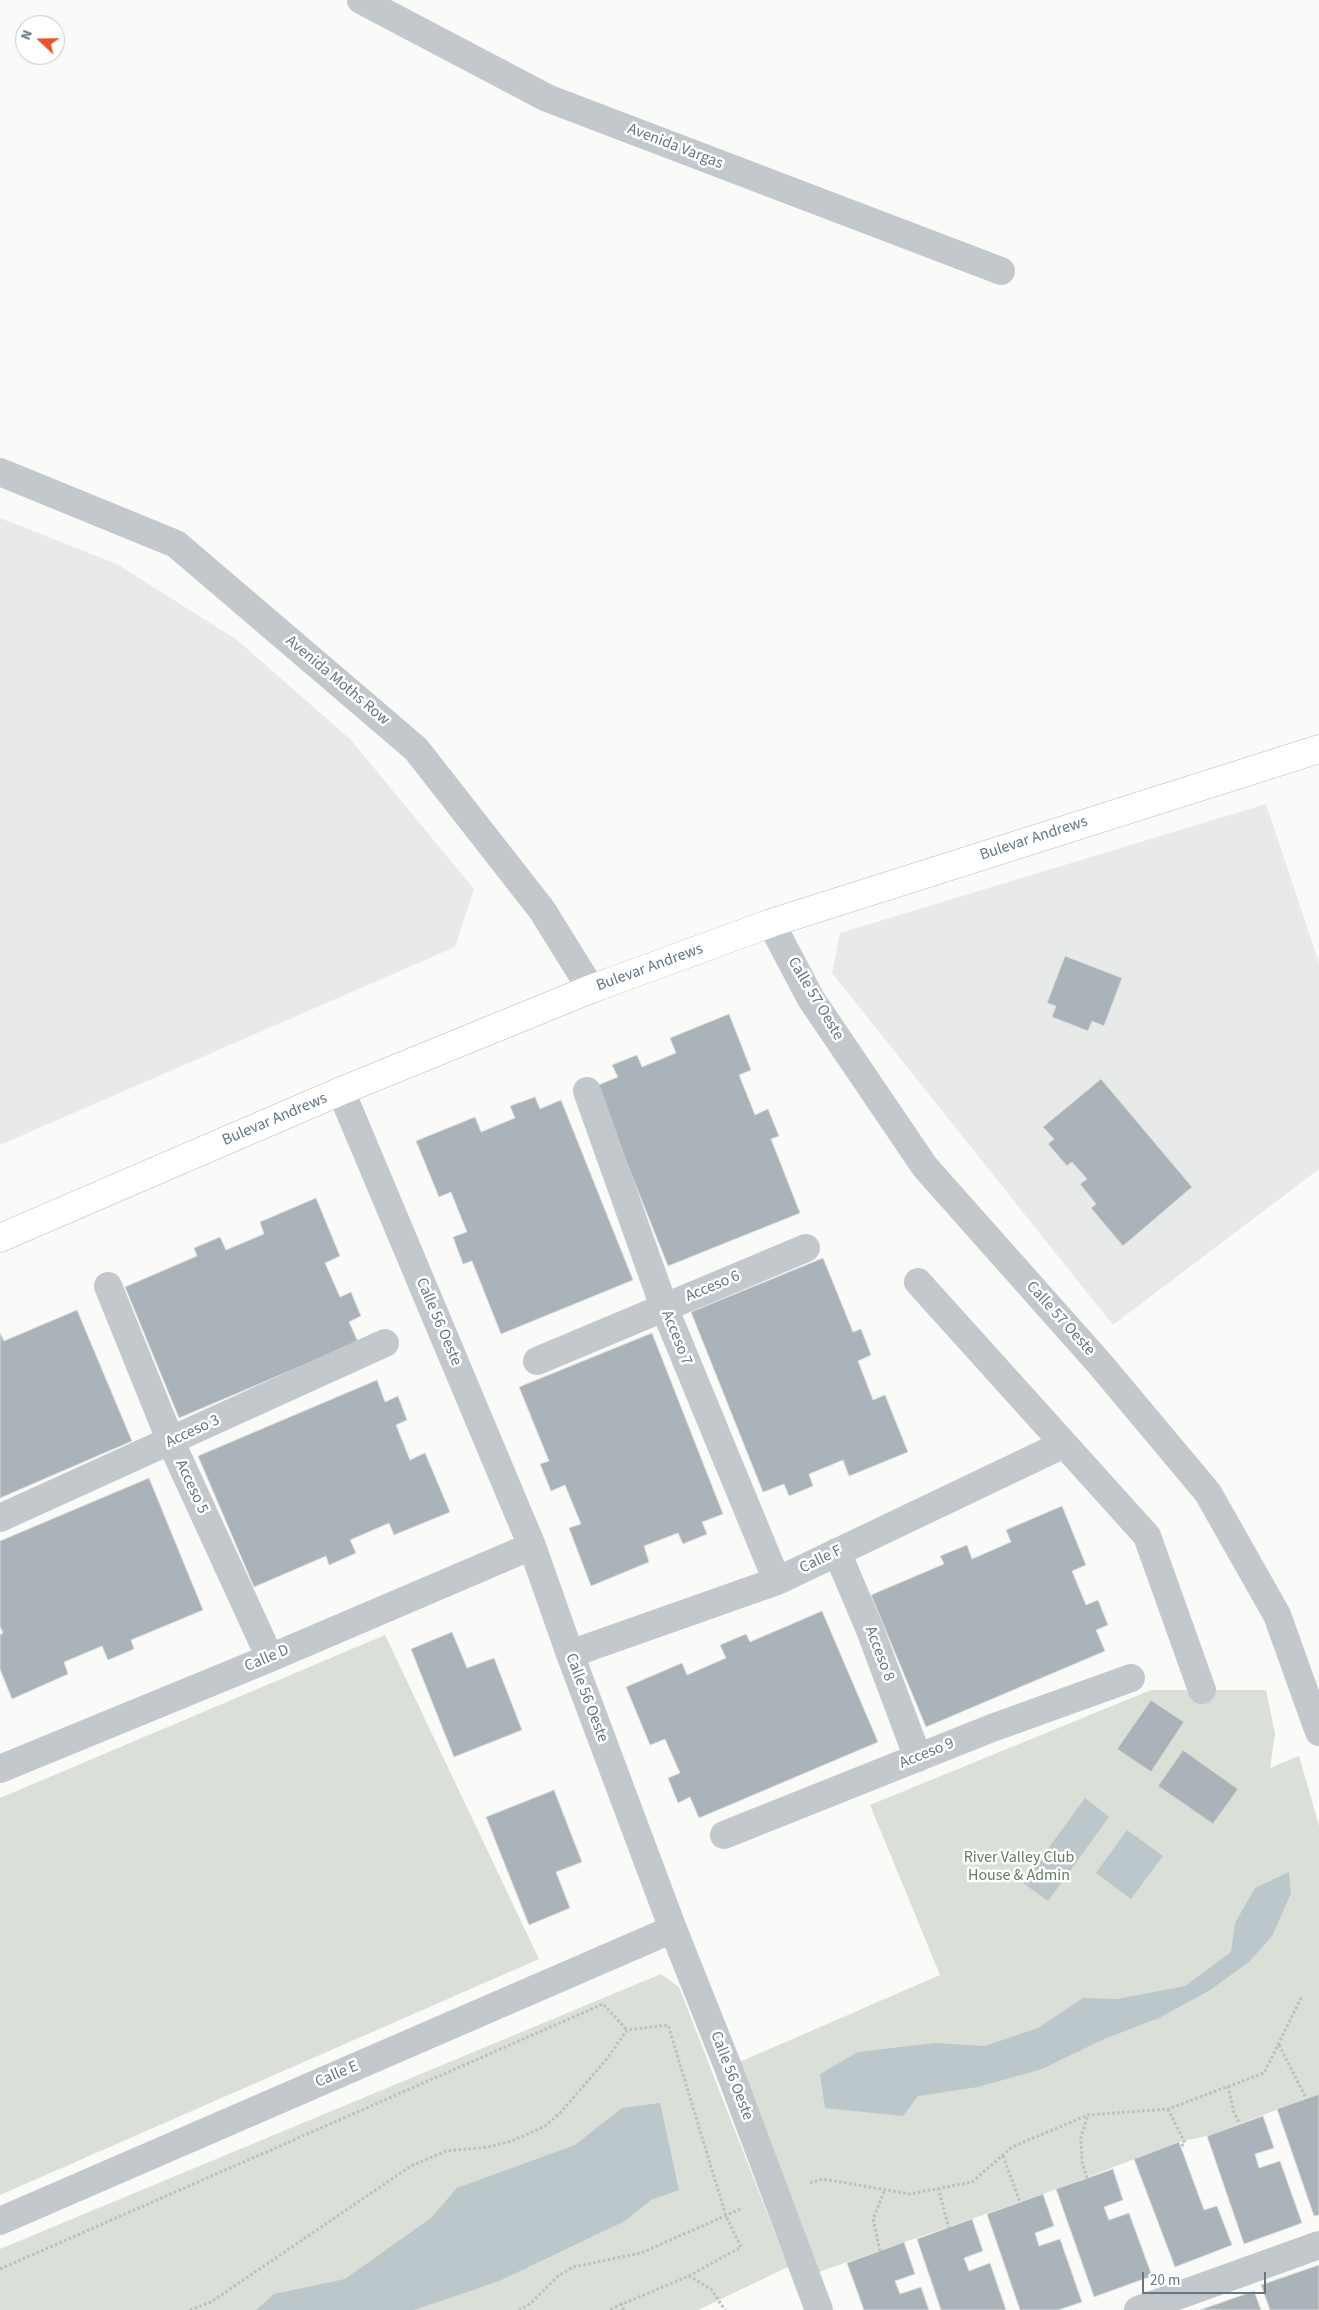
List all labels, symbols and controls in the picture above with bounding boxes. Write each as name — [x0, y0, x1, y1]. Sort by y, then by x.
north arrow — [15, 15, 65, 65]
text: N — [16, 27, 38, 43]
street label: Avenida Vargas — [625, 120, 725, 174]
street label: Avenida Moths Row — [281, 632, 393, 730]
street label: Bulevar Andrews — [978, 813, 1090, 865]
street label: Bulevar Andrews — [594, 940, 706, 996]
street label: Calle 57 Oeste — [783, 954, 847, 1044]
street label: Bulevar Andrews — [220, 1089, 330, 1151]
street label: Acceso 6 — [683, 1267, 743, 1307]
street label: Calle 56 Oeste — [411, 1275, 465, 1369]
street label: Calle 57 Oeste — [1022, 1278, 1098, 1360]
street label: Acceso 7 — [656, 1308, 696, 1368]
street label: Acceso 3 — [163, 1411, 223, 1453]
street label: Acceso 5 — [170, 1457, 212, 1517]
street label: Calle F — [797, 1542, 845, 1578]
street label: Acceso 8 — [860, 1624, 898, 1684]
street label: Calle D — [242, 1641, 292, 1677]
street label: Calle 56 Oeste — [560, 1651, 612, 1745]
street label: Acceso 9 — [897, 1734, 957, 1774]
park label: River Valley Club House & Admin — [964, 1848, 1074, 1886]
street label: Calle 56 Oeste — [705, 2029, 757, 2123]
street label: Calle E — [313, 2057, 361, 2093]
scale bar — [1144, 2262, 1268, 2294]
text: 20 m — [1150, 2270, 1180, 2291]

